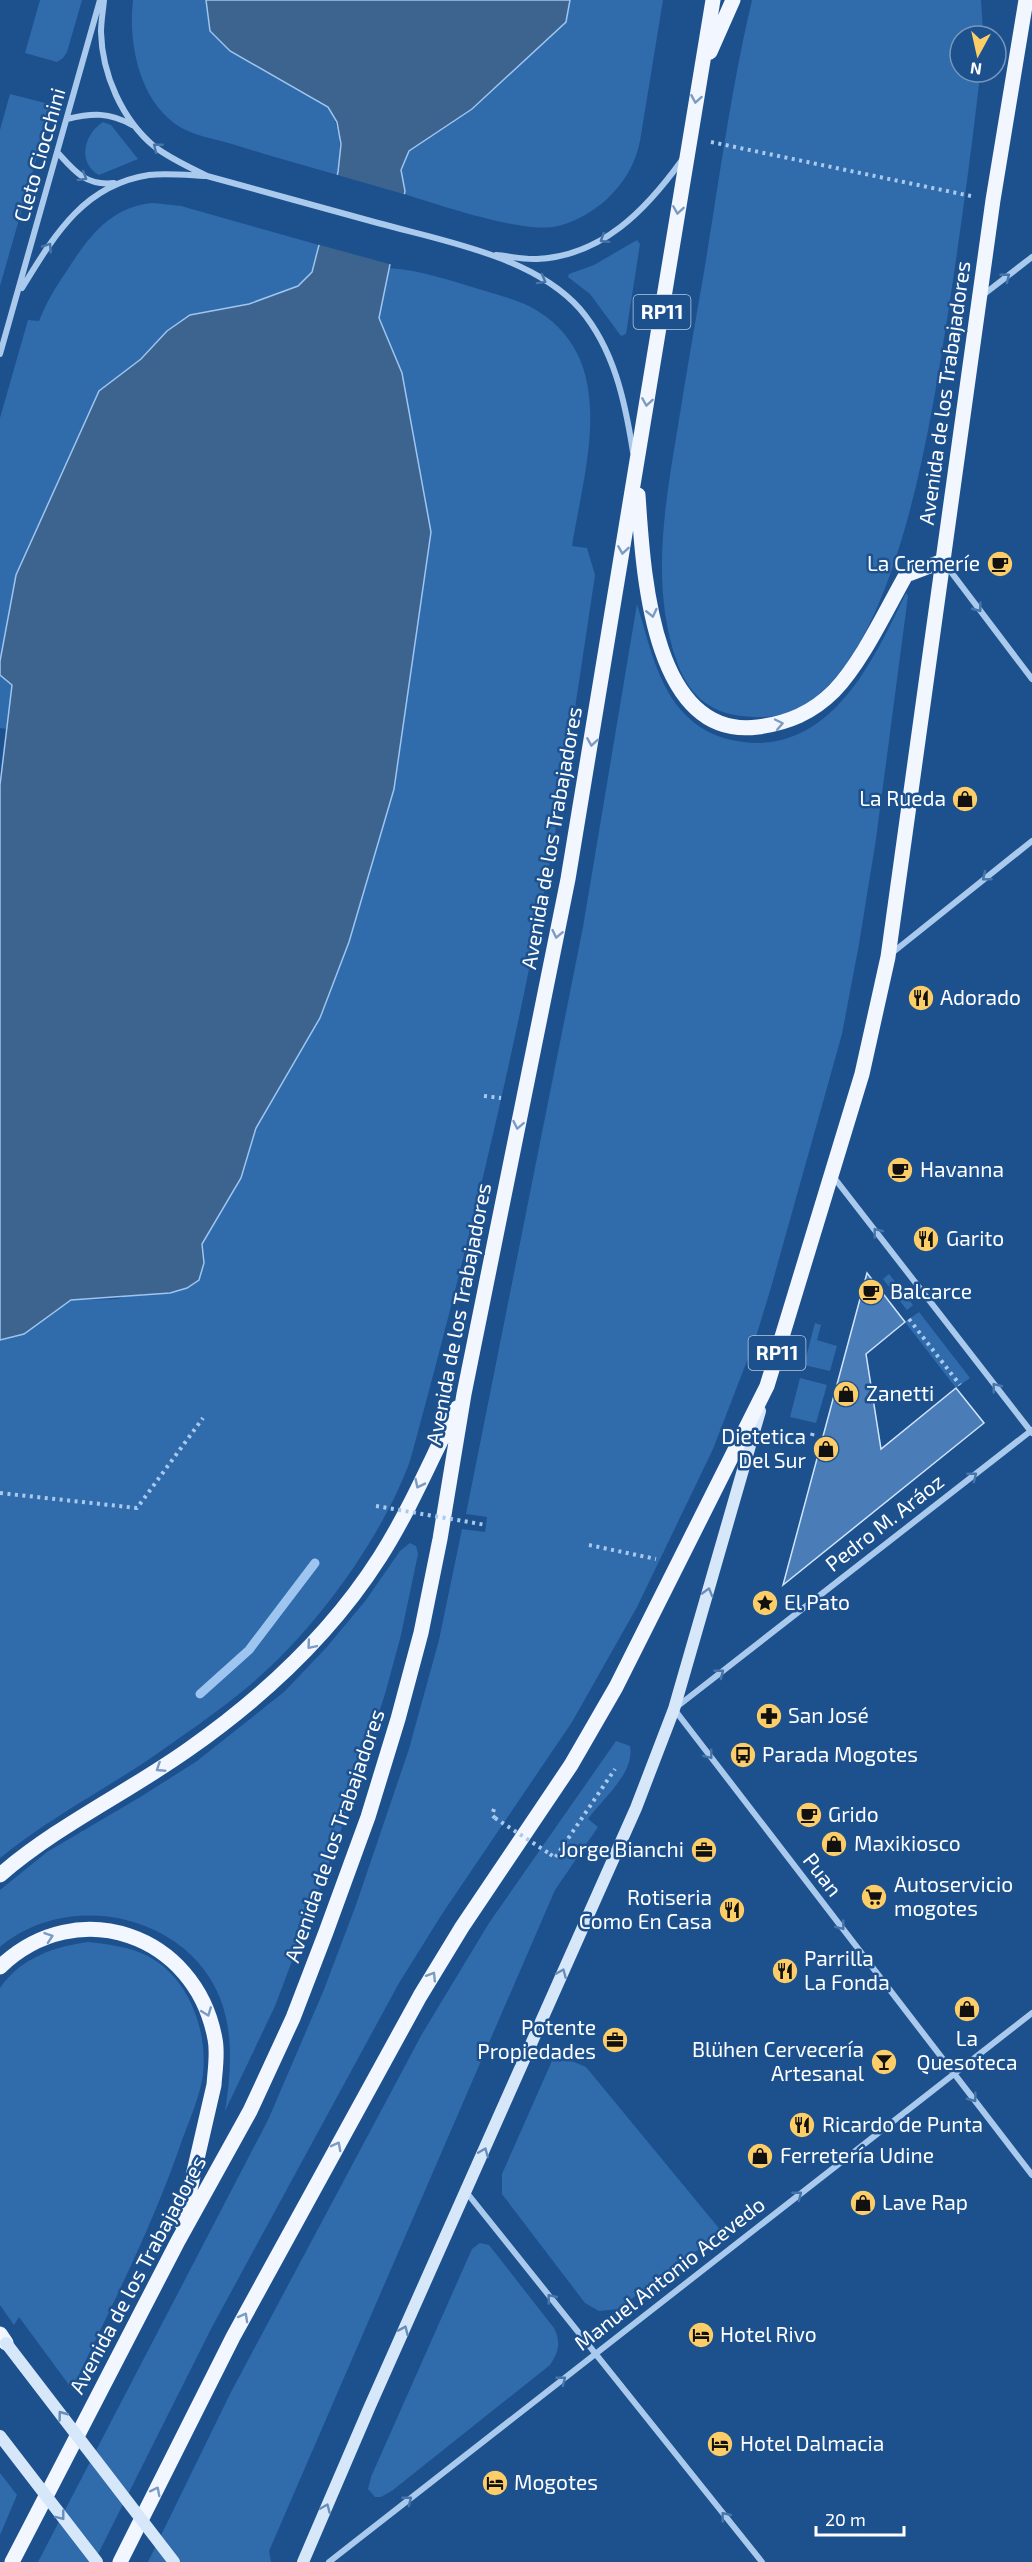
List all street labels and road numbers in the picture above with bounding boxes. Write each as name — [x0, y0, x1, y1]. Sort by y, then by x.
street label: Cleto Ciocchini — [7, 85, 70, 225]
street label: Avenida de los Trabajadores — [913, 259, 975, 526]
road number: RP11 — [634, 295, 690, 329]
street label: Avenida de los Trabajadores — [515, 705, 587, 971]
street label: Avenida de los Trabajadores — [420, 1181, 496, 1447]
road number: RP11 — [748, 1336, 806, 1370]
street label: Pedro M. Aráoz — [820, 1468, 948, 1576]
street label: Avenida de los Trabajadores — [278, 1706, 390, 1966]
street label: Puan — [799, 1847, 848, 1901]
street label: Avenida de los Trabajadores — [63, 2151, 211, 2398]
street label: Manuel Antonio Acevedo — [569, 2191, 769, 2355]

